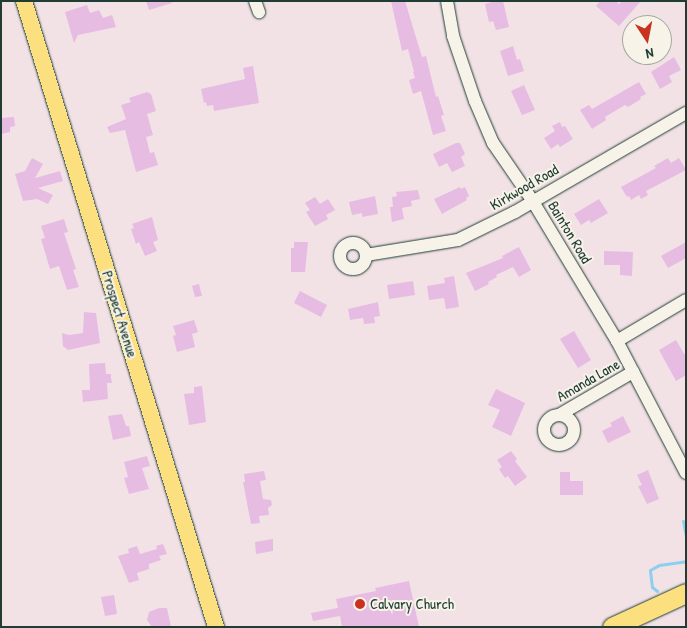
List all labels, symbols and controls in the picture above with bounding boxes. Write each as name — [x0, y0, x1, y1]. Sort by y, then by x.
north arrow — [622, 15, 672, 65]
text: N — [644, 44, 655, 64]
street label: Kirkwood Road — [487, 160, 561, 214]
street label: Bainton Road — [544, 198, 596, 266]
street label: Prospect Avenue — [98, 268, 142, 360]
street label: Amanda Lane — [553, 355, 623, 405]
place label: Calvary Church — [370, 595, 454, 613]
marker: Calvary Church — [354, 598, 366, 610]

